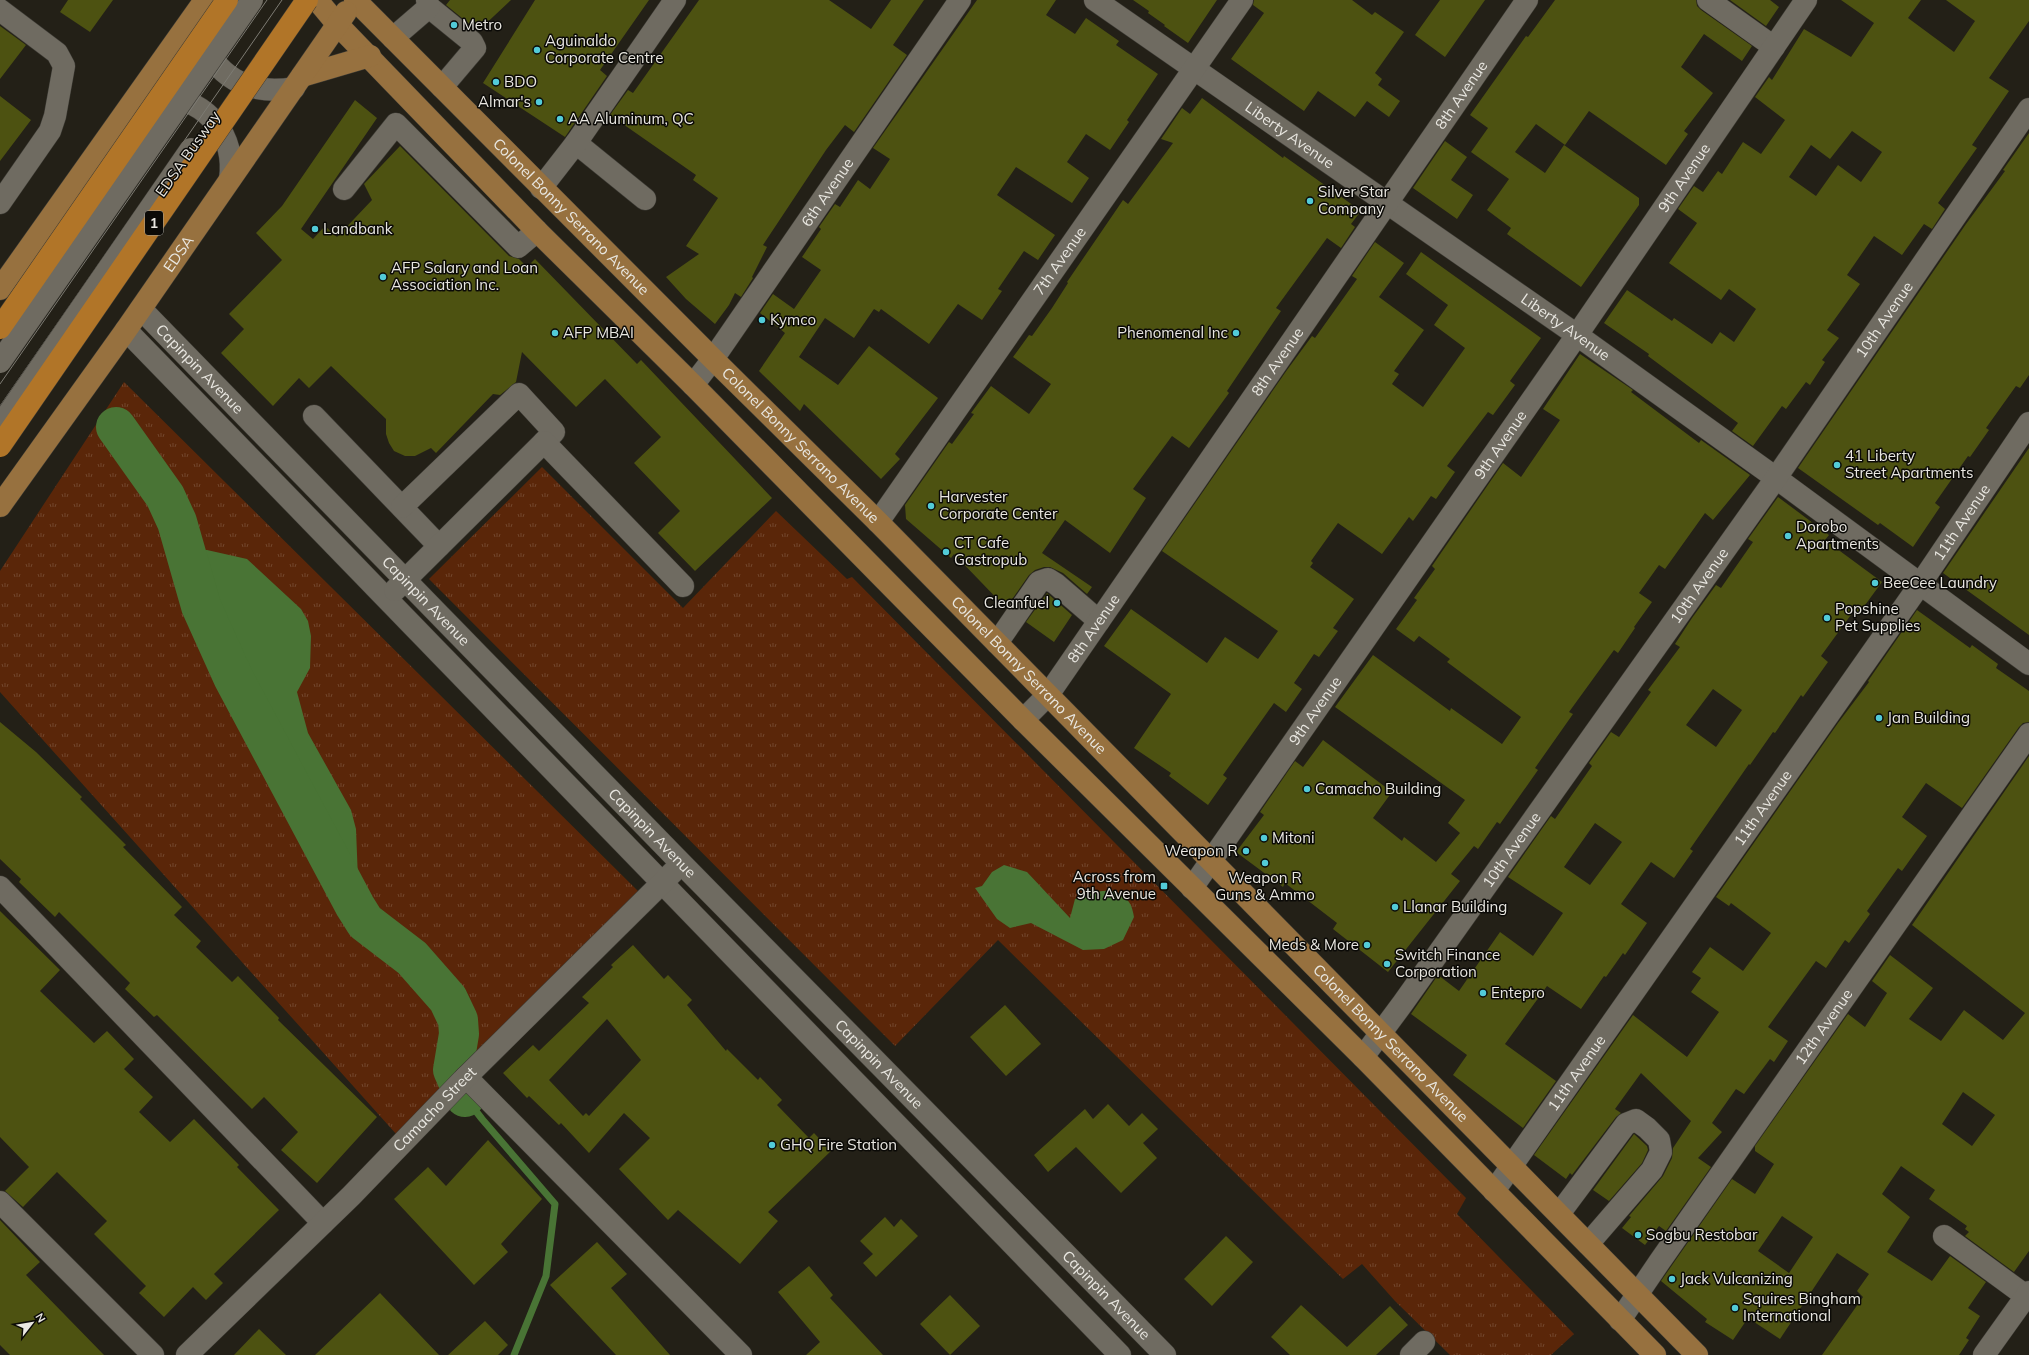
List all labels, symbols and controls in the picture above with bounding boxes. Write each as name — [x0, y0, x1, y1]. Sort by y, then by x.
place label: Metro — [462, 15, 502, 34]
marker: Metro — [449, 20, 459, 30]
place label: Aguinaldo Corporate Centre — [545, 31, 663, 67]
marker: Aguinaldo Corporate Centre — [532, 45, 542, 55]
street label: 8th Avenue — [1431, 57, 1491, 133]
place label: BDO — [504, 72, 537, 91]
marker: BDO — [491, 77, 501, 87]
place label: Almar's — [478, 92, 531, 111]
marker: Almar's — [534, 97, 544, 107]
street label: Liberty Avenue — [1242, 97, 1338, 172]
street label: EDSA Busway — [151, 107, 224, 200]
place label: AA Aluminum, QC — [568, 109, 694, 128]
marker: AA Aluminum, QC — [555, 114, 565, 124]
street label: Colonel Bonny Serrano Avenue — [489, 134, 654, 299]
street label: 9th Avenue — [1654, 140, 1714, 216]
street label: 6th Avenue — [797, 154, 857, 230]
place label: Silver Star Company — [1318, 182, 1389, 218]
marker: Silver Star Company — [1305, 196, 1315, 206]
road number: 1 — [145, 211, 163, 235]
place label: Landbank — [323, 219, 393, 238]
street label: 7th Avenue — [1029, 223, 1090, 299]
marker: Landbank — [310, 224, 320, 234]
street label: EDSA — [159, 232, 198, 276]
place label: AFP Salary and Loan Association Inc. — [391, 258, 538, 294]
marker: AFP Salary and Loan Association Inc. — [378, 272, 388, 282]
street label: 10th Avenue — [1851, 278, 1917, 361]
street label: Liberty Avenue — [1518, 289, 1614, 365]
place label: Kymco — [770, 310, 816, 329]
marker: Kymco — [757, 315, 767, 325]
street label: Capinpin Avenue — [152, 320, 248, 418]
place label: AFP MBAI — [563, 323, 634, 342]
place label: Phenomenal Inc — [1117, 323, 1228, 342]
street label: 8th Avenue — [1247, 324, 1308, 400]
marker: AFP MBAI — [550, 328, 560, 338]
marker: Phenomenal Inc — [1231, 328, 1241, 338]
street label: Colonel Bonny Serrano Avenue — [718, 363, 884, 527]
street label: 9th Avenue — [1470, 407, 1531, 483]
place label: 41 Liberty Street Apartments — [1845, 446, 1973, 482]
marker: 41 Liberty Street Apartments — [1832, 460, 1842, 470]
street label: 11th Avenue — [1929, 480, 1994, 564]
place label: Harvester Corporate Center — [939, 487, 1058, 523]
marker: Harvester Corporate Center — [926, 501, 936, 511]
place label: Dorobo Apartments — [1796, 517, 1879, 553]
marker: Dorobo Apartments — [1783, 531, 1793, 541]
place label: CT Cafe Gastropub — [954, 533, 1027, 569]
street label: 10th Avenue — [1666, 544, 1732, 627]
marker: CT Cafe Gastropub — [941, 547, 951, 557]
street label: Capinpin Avenue — [378, 552, 474, 650]
place label: BeeCee Laundry — [1883, 573, 1997, 592]
marker: BeeCee Laundry — [1870, 578, 1880, 588]
street label: 8th Avenue — [1063, 590, 1124, 666]
street label: Colonel Bonny Serrano Avenue — [947, 592, 1111, 758]
place label: Cleanfuel — [984, 593, 1049, 612]
marker: Cleanfuel — [1052, 598, 1062, 608]
place label: Popshine Pet Supplies — [1835, 599, 1921, 635]
marker: Popshine Pet Supplies — [1822, 613, 1832, 623]
street label: 9th Avenue — [1285, 672, 1345, 748]
place label: Jan Building — [1887, 708, 1970, 727]
marker: Jan Building — [1874, 713, 1884, 723]
street label: 11th Avenue — [1729, 766, 1796, 849]
place label: Camacho Building — [1315, 779, 1441, 798]
street label: Capinpin Avenue — [604, 784, 700, 882]
marker: Camacho Building — [1302, 784, 1312, 794]
street label: 10th Avenue — [1478, 808, 1545, 891]
place label: Mitoni — [1272, 828, 1315, 847]
marker: Mitoni — [1259, 833, 1269, 843]
place label: Weapon R — [1164, 841, 1238, 860]
marker: Weapon R — [1241, 846, 1251, 856]
marker: Weapon R Guns & Ammo — [1260, 858, 1270, 868]
place label: Across from 9th Avenue — [1073, 867, 1156, 903]
place label: Weapon R Guns & Ammo — [1215, 868, 1315, 904]
marker: Across from 9th Avenue — [1159, 881, 1169, 891]
place label: Llanar Building — [1403, 897, 1507, 916]
marker: Llanar Building — [1390, 902, 1400, 912]
place label: Meds & More — [1269, 935, 1359, 954]
marker: Meds & More — [1362, 940, 1372, 950]
place label: Switch Finance Corporation — [1395, 945, 1500, 981]
marker: Switch Finance Corporation — [1382, 959, 1392, 969]
street label: Colonel Bonny Serrano Avenue — [1309, 960, 1473, 1126]
place label: Entepro — [1491, 983, 1545, 1002]
street label: 12th Avenue — [1790, 985, 1857, 1068]
marker: Entepro — [1478, 988, 1488, 998]
street label: Capinpin Avenue — [831, 1015, 928, 1113]
street label: 11th Avenue — [1543, 1031, 1610, 1114]
street label: Camacho Street — [389, 1062, 480, 1156]
place label: GHQ Fire Station — [780, 1135, 897, 1154]
marker: GHQ Fire Station — [767, 1140, 777, 1150]
place label: Sogbu Restobar — [1646, 1225, 1758, 1244]
marker: Sogbu Restobar — [1633, 1230, 1643, 1240]
street label: Capinpin Avenue — [1058, 1246, 1155, 1344]
place label: Jack Vulcanizing — [1680, 1269, 1793, 1288]
marker: Jack Vulcanizing — [1667, 1274, 1677, 1284]
place label: Squires Bingham International — [1743, 1289, 1861, 1325]
north arrow — [12, 1303, 52, 1343]
marker: Squires Bingham International — [1730, 1303, 1740, 1313]
text: N — [32, 1311, 49, 1325]

